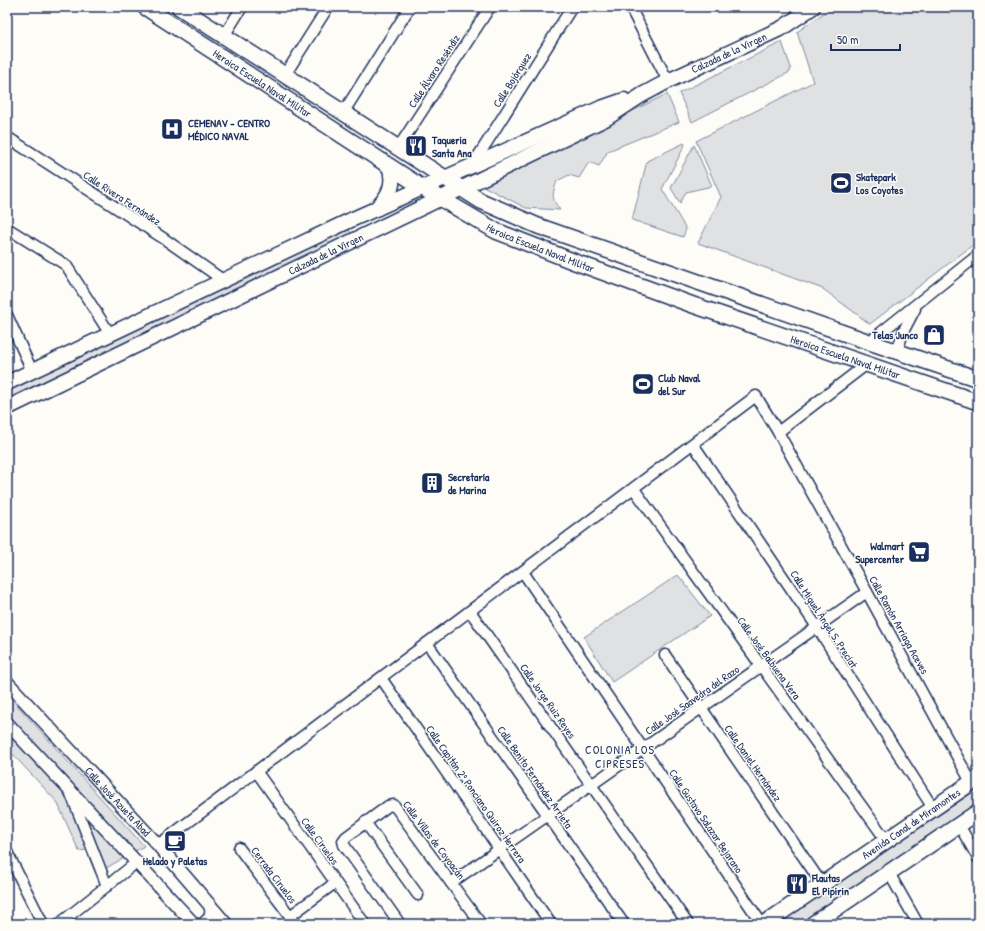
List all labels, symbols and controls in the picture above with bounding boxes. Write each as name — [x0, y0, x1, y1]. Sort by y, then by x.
scale bar — [831, 26, 900, 52]
street label: Calzada de la Virgen — [689, 29, 769, 76]
street label: Calle Álvaro Reséndiz — [405, 31, 463, 110]
text: 50 m — [837, 31, 858, 48]
street label: Heroica Escuela Naval Militar — [210, 46, 315, 121]
street label: Calle Bojórquez — [490, 50, 534, 110]
hospital icon: CEMENAV - CENTRO MÉDICO NAVAL — [159, 116, 185, 142]
place label: CEMENAV - CENTRO MÉDICO NAVAL — [188, 116, 270, 143]
restaurant icon: Taqueria Santa Ana — [403, 133, 429, 159]
place label: Taqueria Santa Ana — [431, 133, 472, 160]
street label: Calle Rivera Fernández — [81, 168, 164, 228]
sports icon: Skatepark Los Coyotes — [828, 170, 854, 196]
place label: Skatepark Los Coyotes — [856, 170, 904, 198]
street label: Heroica Escuela Naval Militar — [484, 220, 597, 276]
street label: Calzada de la Virgen — [286, 230, 366, 278]
shop icon: Telas Junco — [921, 322, 947, 348]
place label: Telas Junco — [871, 328, 919, 342]
street label: Heroica Escuela Naval Militar — [789, 332, 903, 382]
sports icon: Club Naval del Sur — [630, 371, 656, 397]
place label: Club Naval del Sur — [658, 371, 701, 398]
building icon: Secretaría de Marina — [419, 470, 445, 496]
place label: Secretaría de Marina — [448, 470, 490, 497]
place label: Walmart Supercenter — [855, 539, 905, 567]
supermarket icon: Walmart Supercenter — [906, 539, 932, 565]
street label: Calle Miguel Ángel S. Preciat — [787, 567, 861, 671]
street label: Calle Ramón Arriaga Aceves — [866, 573, 932, 677]
street label: Calle José Balbuena Vera — [734, 614, 804, 703]
street label: Calle Jorge Ruiz Reyes — [517, 661, 579, 741]
street label: Calle José Saavedra del Razo — [642, 662, 742, 738]
street label: Calle Daniel Hernández — [721, 722, 785, 804]
street label: Calle Capitán 2º Ponciano Quiroz Herrera — [423, 723, 529, 866]
street label: Calle Benito Fernández Arrieta — [494, 723, 576, 831]
district label: COLONIA LOS CIPRESES — [585, 741, 655, 772]
street label: Calle José Azueta Abad — [82, 764, 154, 840]
street label: Calle Gustavo Salazar Bejarano — [666, 766, 746, 876]
street label: Avenida Canal de Miramontes — [859, 785, 963, 862]
street label: Calle Villas de Coyoacán — [400, 798, 468, 882]
street label: Calle Ciruelos — [298, 815, 342, 867]
cafe icon: Helado y Paletas — [162, 828, 188, 854]
street label: Cerrada Ciruelos — [248, 844, 300, 906]
place label: Helado y Paletas — [143, 854, 208, 869]
restaurant icon: Flautas El Pipirin — [784, 871, 810, 897]
place label: Flautas El Pipirin — [811, 871, 849, 899]

